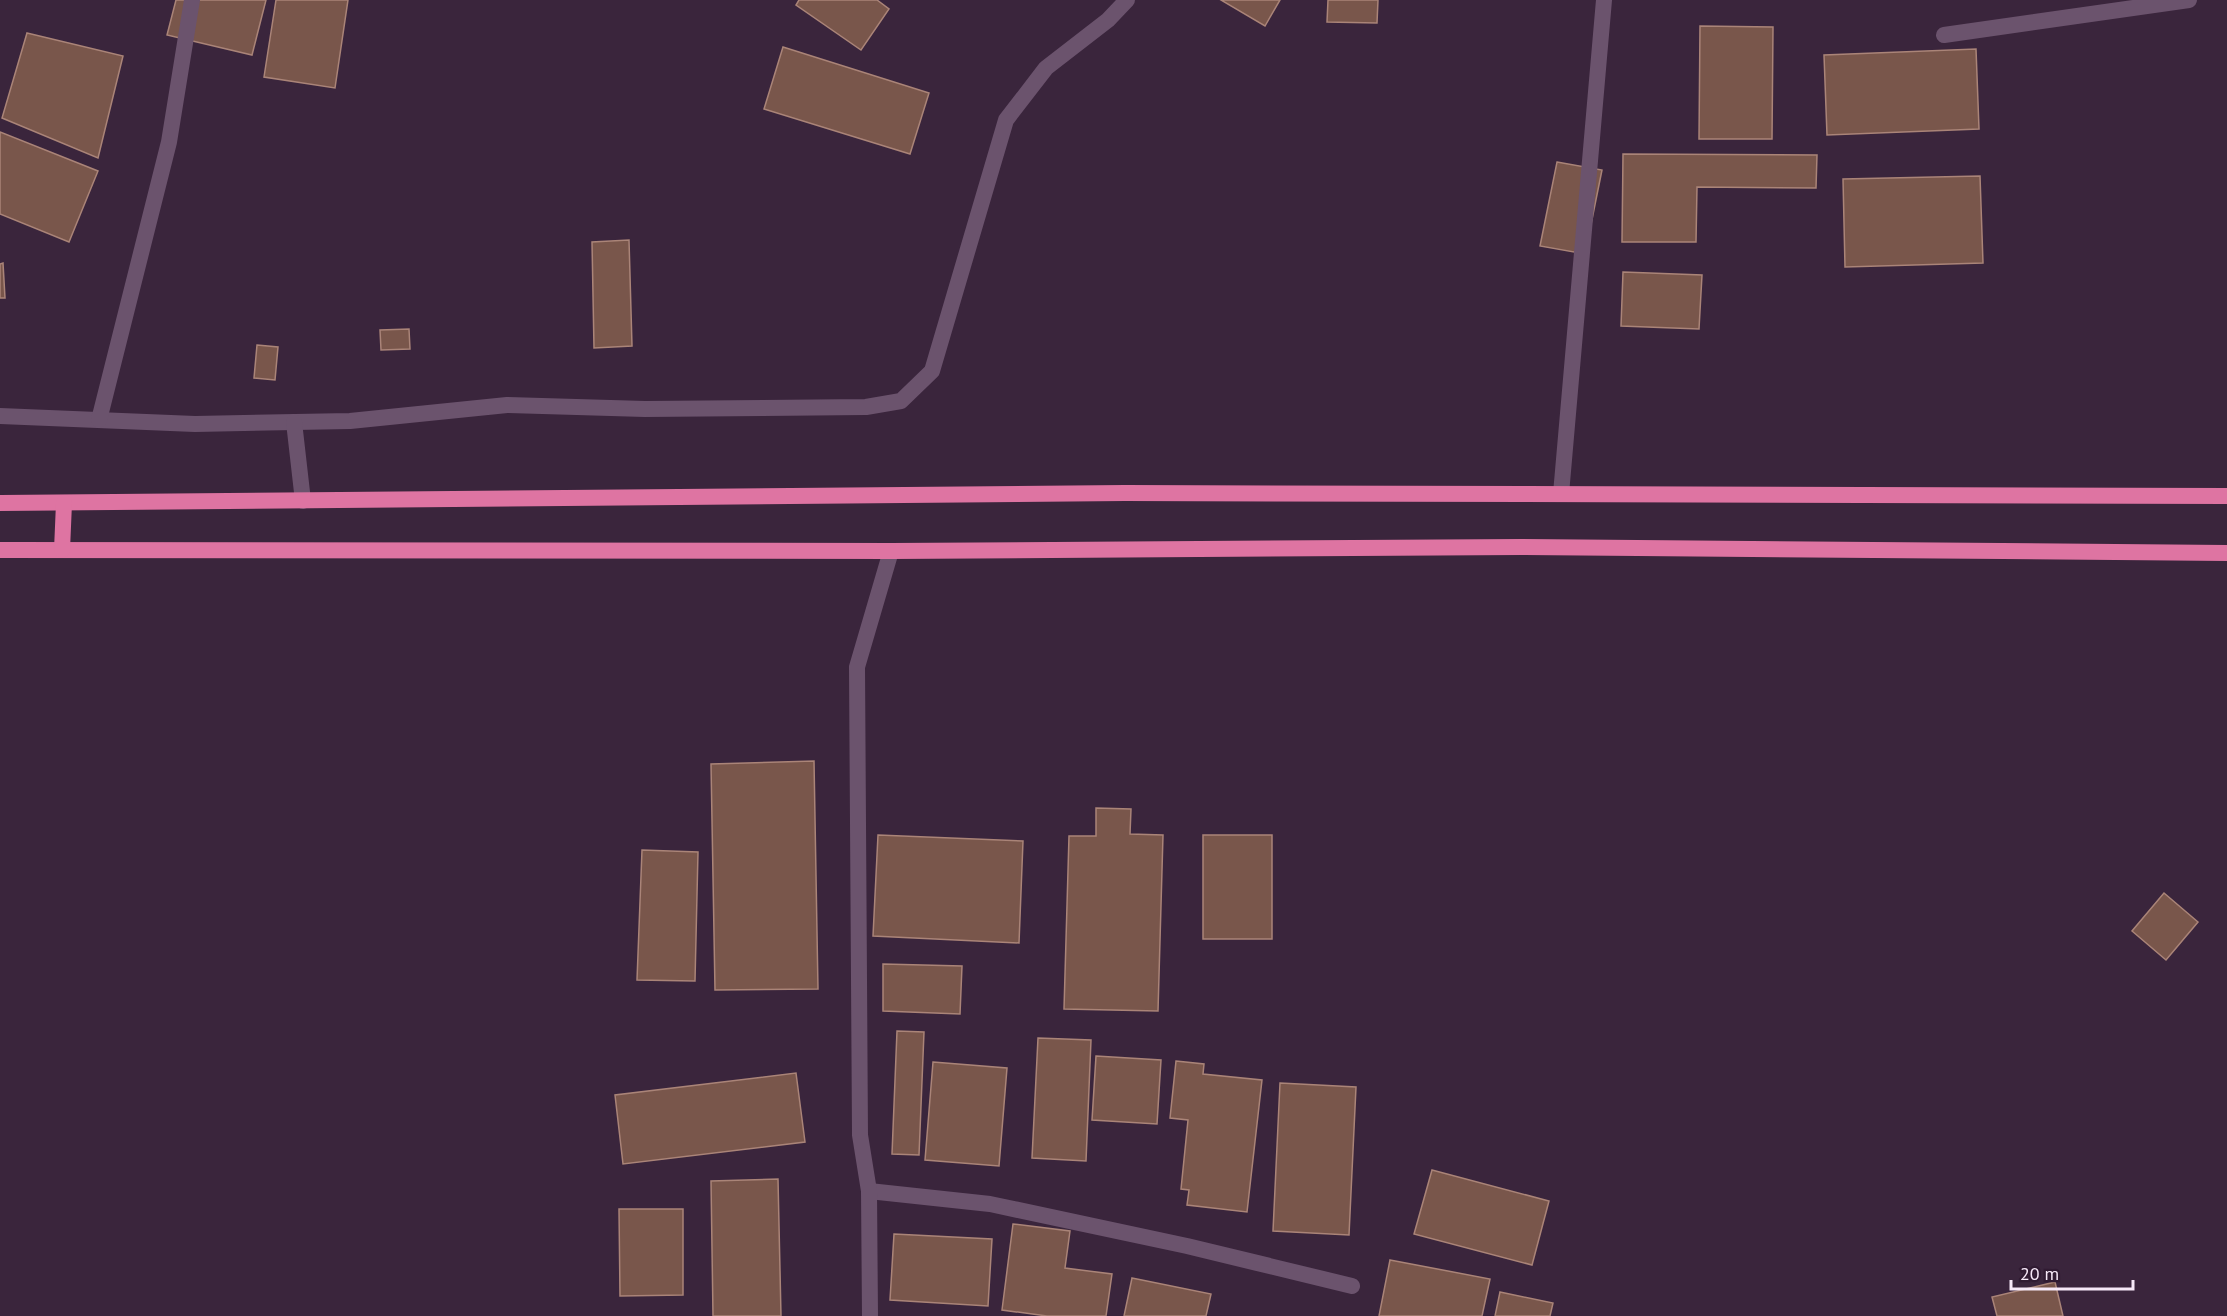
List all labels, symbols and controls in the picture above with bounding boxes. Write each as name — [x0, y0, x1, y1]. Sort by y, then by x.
scale bar — [2011, 1253, 2132, 1291]
text: 20 m — [2020, 1262, 2059, 1285]

